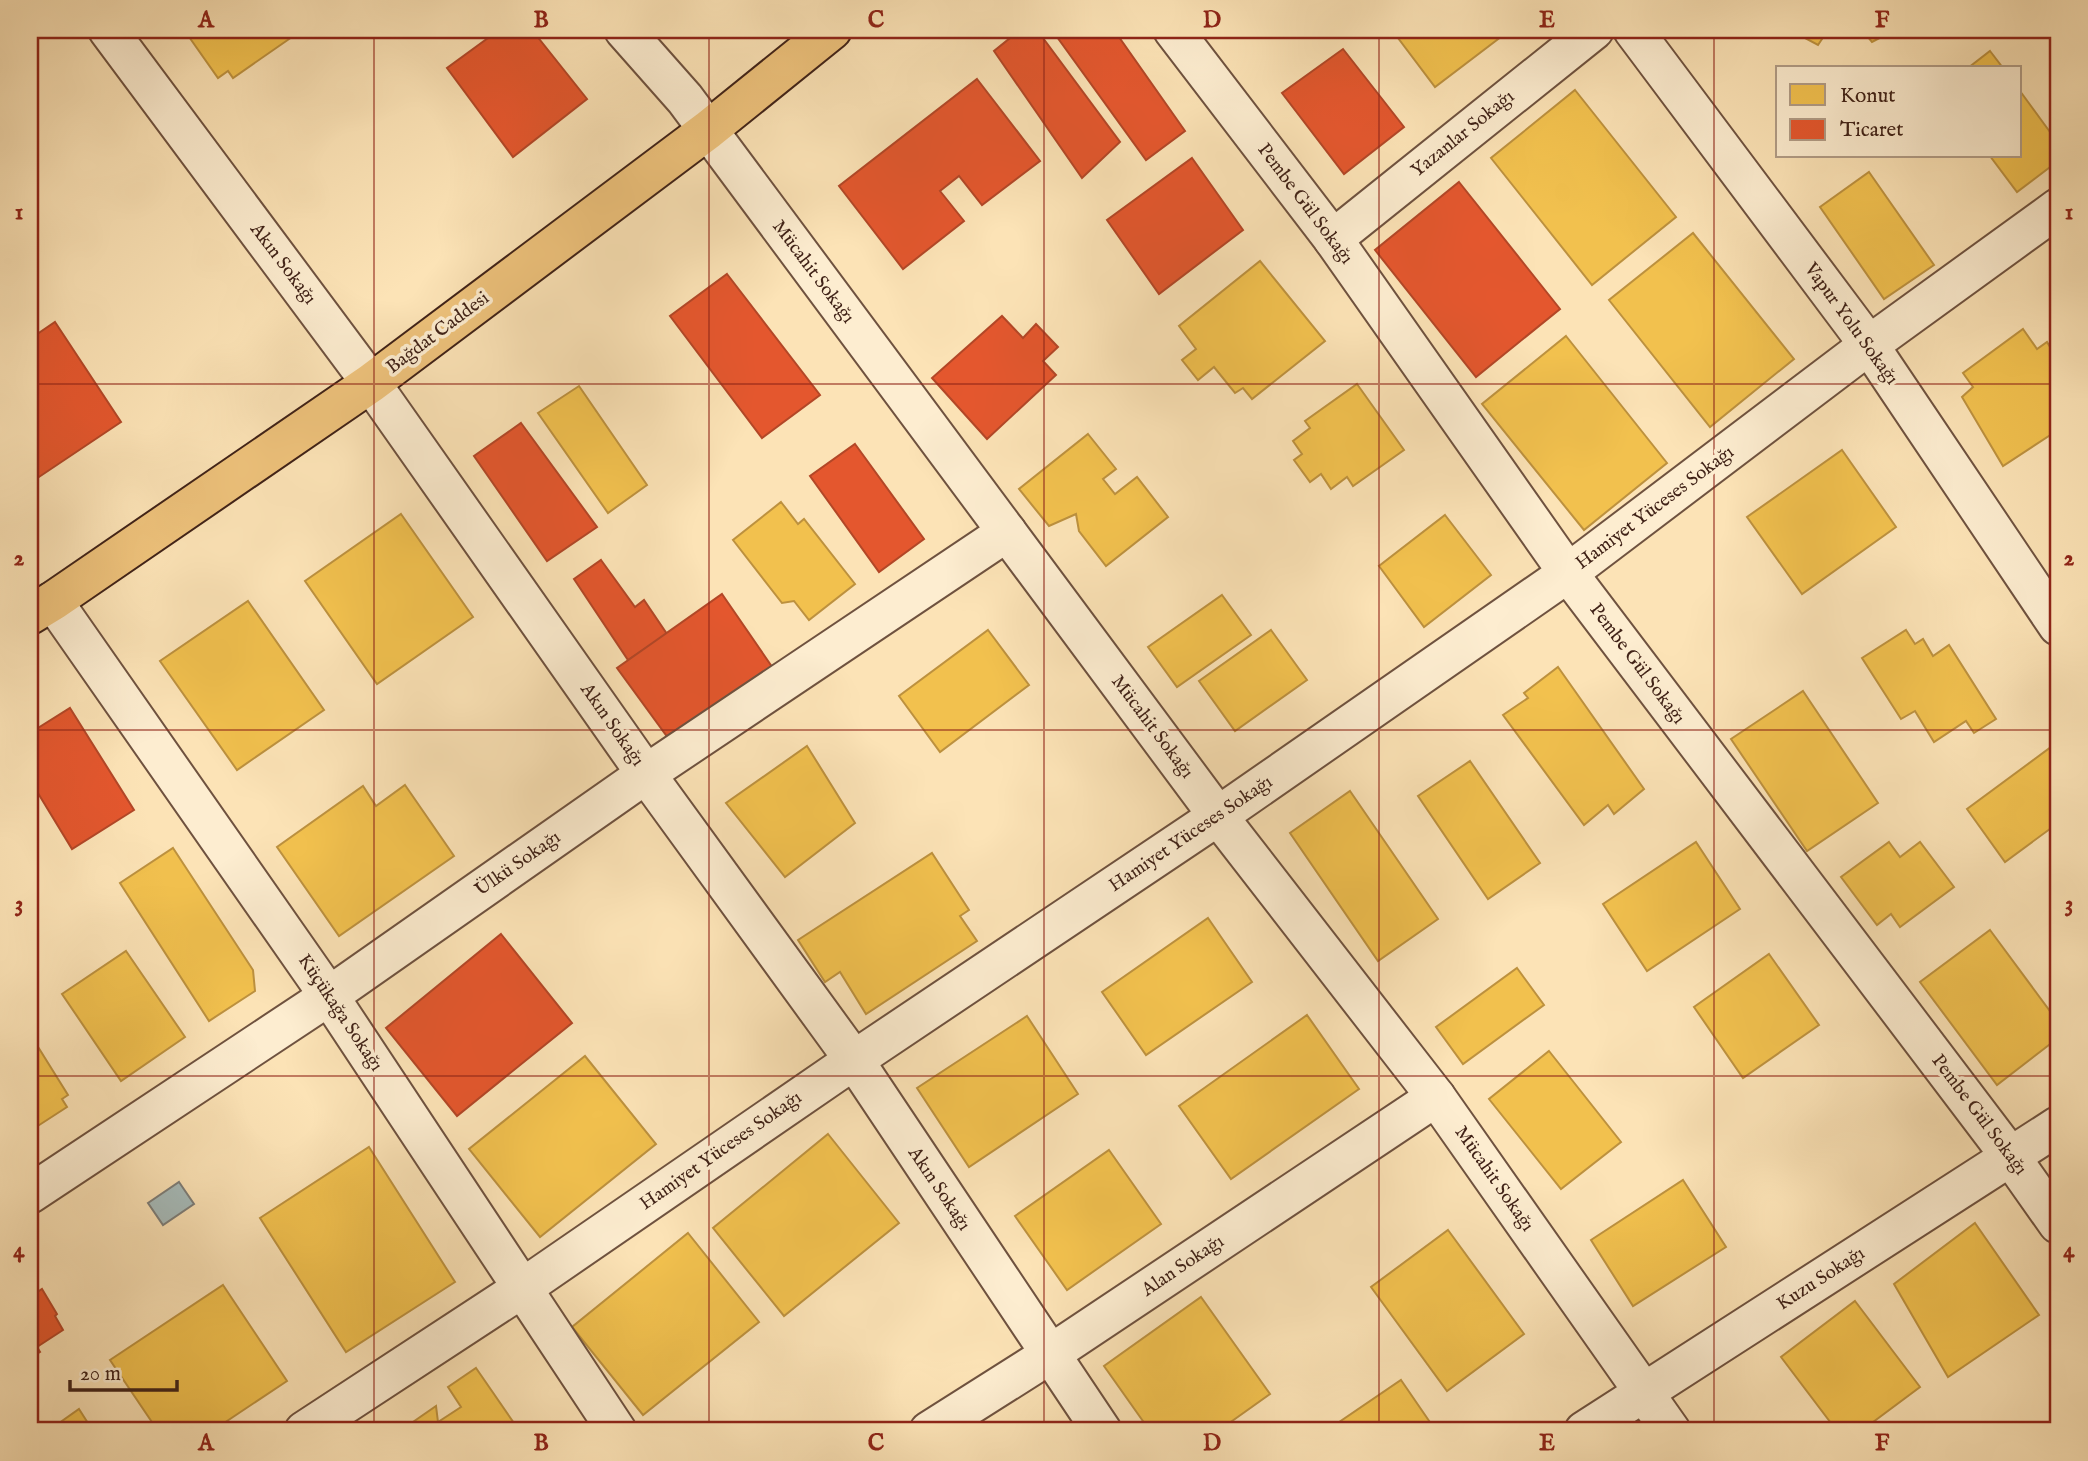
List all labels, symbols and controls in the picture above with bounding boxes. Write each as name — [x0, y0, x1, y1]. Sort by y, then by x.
text: A — [197, 6, 215, 35]
text: B — [533, 6, 549, 35]
text: C — [868, 6, 885, 35]
text: D — [1203, 6, 1221, 35]
text: E — [1539, 6, 1555, 35]
text: F — [1875, 6, 1890, 35]
legend — [1776, 66, 2022, 158]
text: Konut — [1840, 83, 1896, 110]
street label: Yazanlar Sokağı — [1407, 85, 1519, 183]
text: Ticaret — [1840, 117, 1903, 144]
street label: Pembe Gül Sokağı — [1252, 139, 1358, 269]
text: 1 — [15, 198, 23, 227]
text: 1 — [2065, 198, 2073, 227]
street label: Mücahit Sokağı — [766, 216, 860, 328]
street label: Akın Sokağı — [244, 218, 321, 310]
street label: Vapur Yolu Sokağı — [1798, 257, 1903, 390]
street label: Bağdat Caddesi — [382, 287, 494, 379]
street label: Hamiyet Yüceses Sokağı — [1571, 441, 1739, 575]
text: 2 — [14, 544, 25, 573]
text: 2 — [2064, 544, 2075, 573]
street label: Pembe Gül Sokağı — [1584, 599, 1690, 729]
street label: Mücahit Sokağı — [1105, 671, 1199, 783]
street label: Akın Sokağı — [574, 678, 649, 771]
street label: Hamiyet Yüceses Sokağı — [1105, 770, 1277, 898]
street label: Ülkü Sokağı — [470, 826, 566, 902]
text: 3 — [15, 890, 23, 919]
text: 3 — [2065, 890, 2073, 919]
street label: Küçükağa Sokağı — [292, 950, 388, 1076]
street label: Pembe Gül Sokağı — [1926, 1050, 2032, 1180]
street label: Hamiyet Yüceses Sokağı — [635, 1086, 807, 1216]
street label: Mücahit Sokağı — [1449, 1122, 1539, 1236]
street label: Akın Sokağı — [902, 1142, 976, 1236]
street label: Alan Sokağı — [1136, 1230, 1229, 1303]
text: 4 — [13, 1236, 25, 1265]
text: 4 — [2063, 1236, 2075, 1265]
street label: Kuzu Sokağı — [1773, 1242, 1869, 1316]
scale bar — [70, 1349, 177, 1393]
text: 20 m — [80, 1361, 121, 1388]
text: A — [197, 1429, 215, 1458]
text: B — [533, 1429, 549, 1458]
text: C — [868, 1429, 885, 1458]
text: D — [1203, 1429, 1221, 1458]
text: E — [1539, 1429, 1555, 1458]
text: F — [1875, 1429, 1890, 1458]

